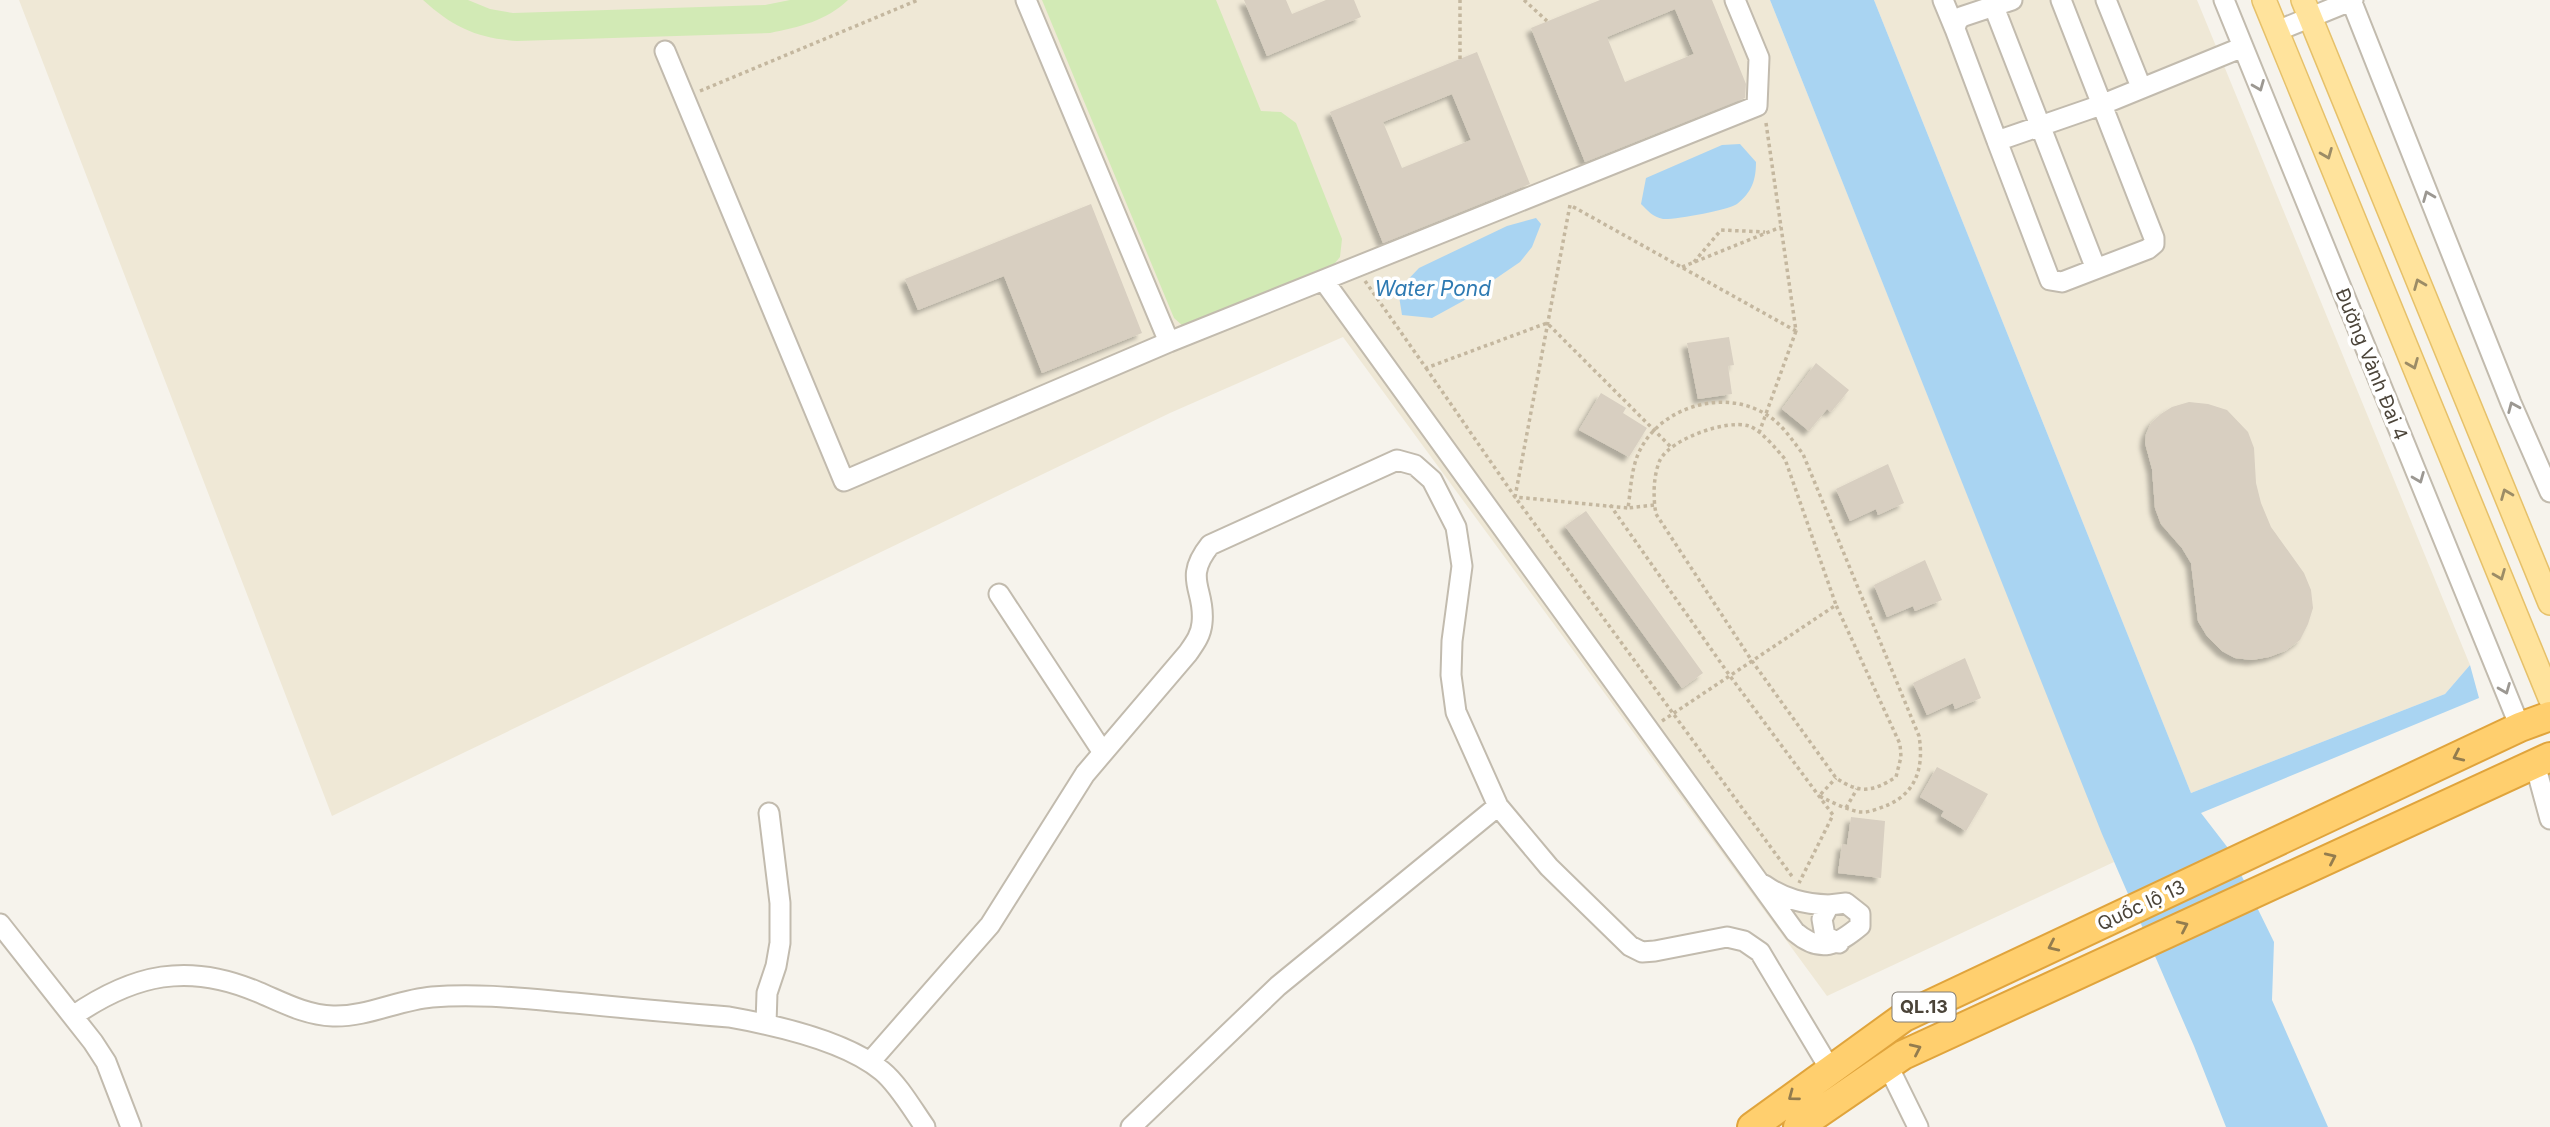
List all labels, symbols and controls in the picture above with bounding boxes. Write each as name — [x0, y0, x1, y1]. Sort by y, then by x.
one-way arrow — [2251, 79, 2265, 91]
one-way arrow — [2319, 147, 2333, 159]
one-way arrow — [2422, 191, 2436, 204]
water label: Water Pond — [1375, 276, 1491, 301]
one-way arrow — [2414, 278, 2428, 290]
street label: Đường Vành Đai 4 — [2331, 285, 2412, 443]
one-way arrow — [2405, 358, 2419, 370]
one-way arrow — [2507, 402, 2521, 415]
one-way arrow — [2410, 472, 2424, 484]
one-way arrow — [2500, 489, 2514, 501]
one-way arrow — [2491, 568, 2505, 580]
one-way arrow — [2496, 682, 2510, 694]
one-way arrow — [2453, 748, 2466, 762]
one-way arrow — [2324, 852, 2336, 866]
street label: Quốc lộ 13 — [2094, 875, 2189, 936]
one-way arrow — [2176, 920, 2189, 934]
one-way arrow — [2048, 938, 2060, 952]
road number: QL.13 — [1892, 992, 1955, 1022]
one-way arrow — [1909, 1044, 1921, 1058]
one-way arrow — [1788, 1088, 1801, 1100]

